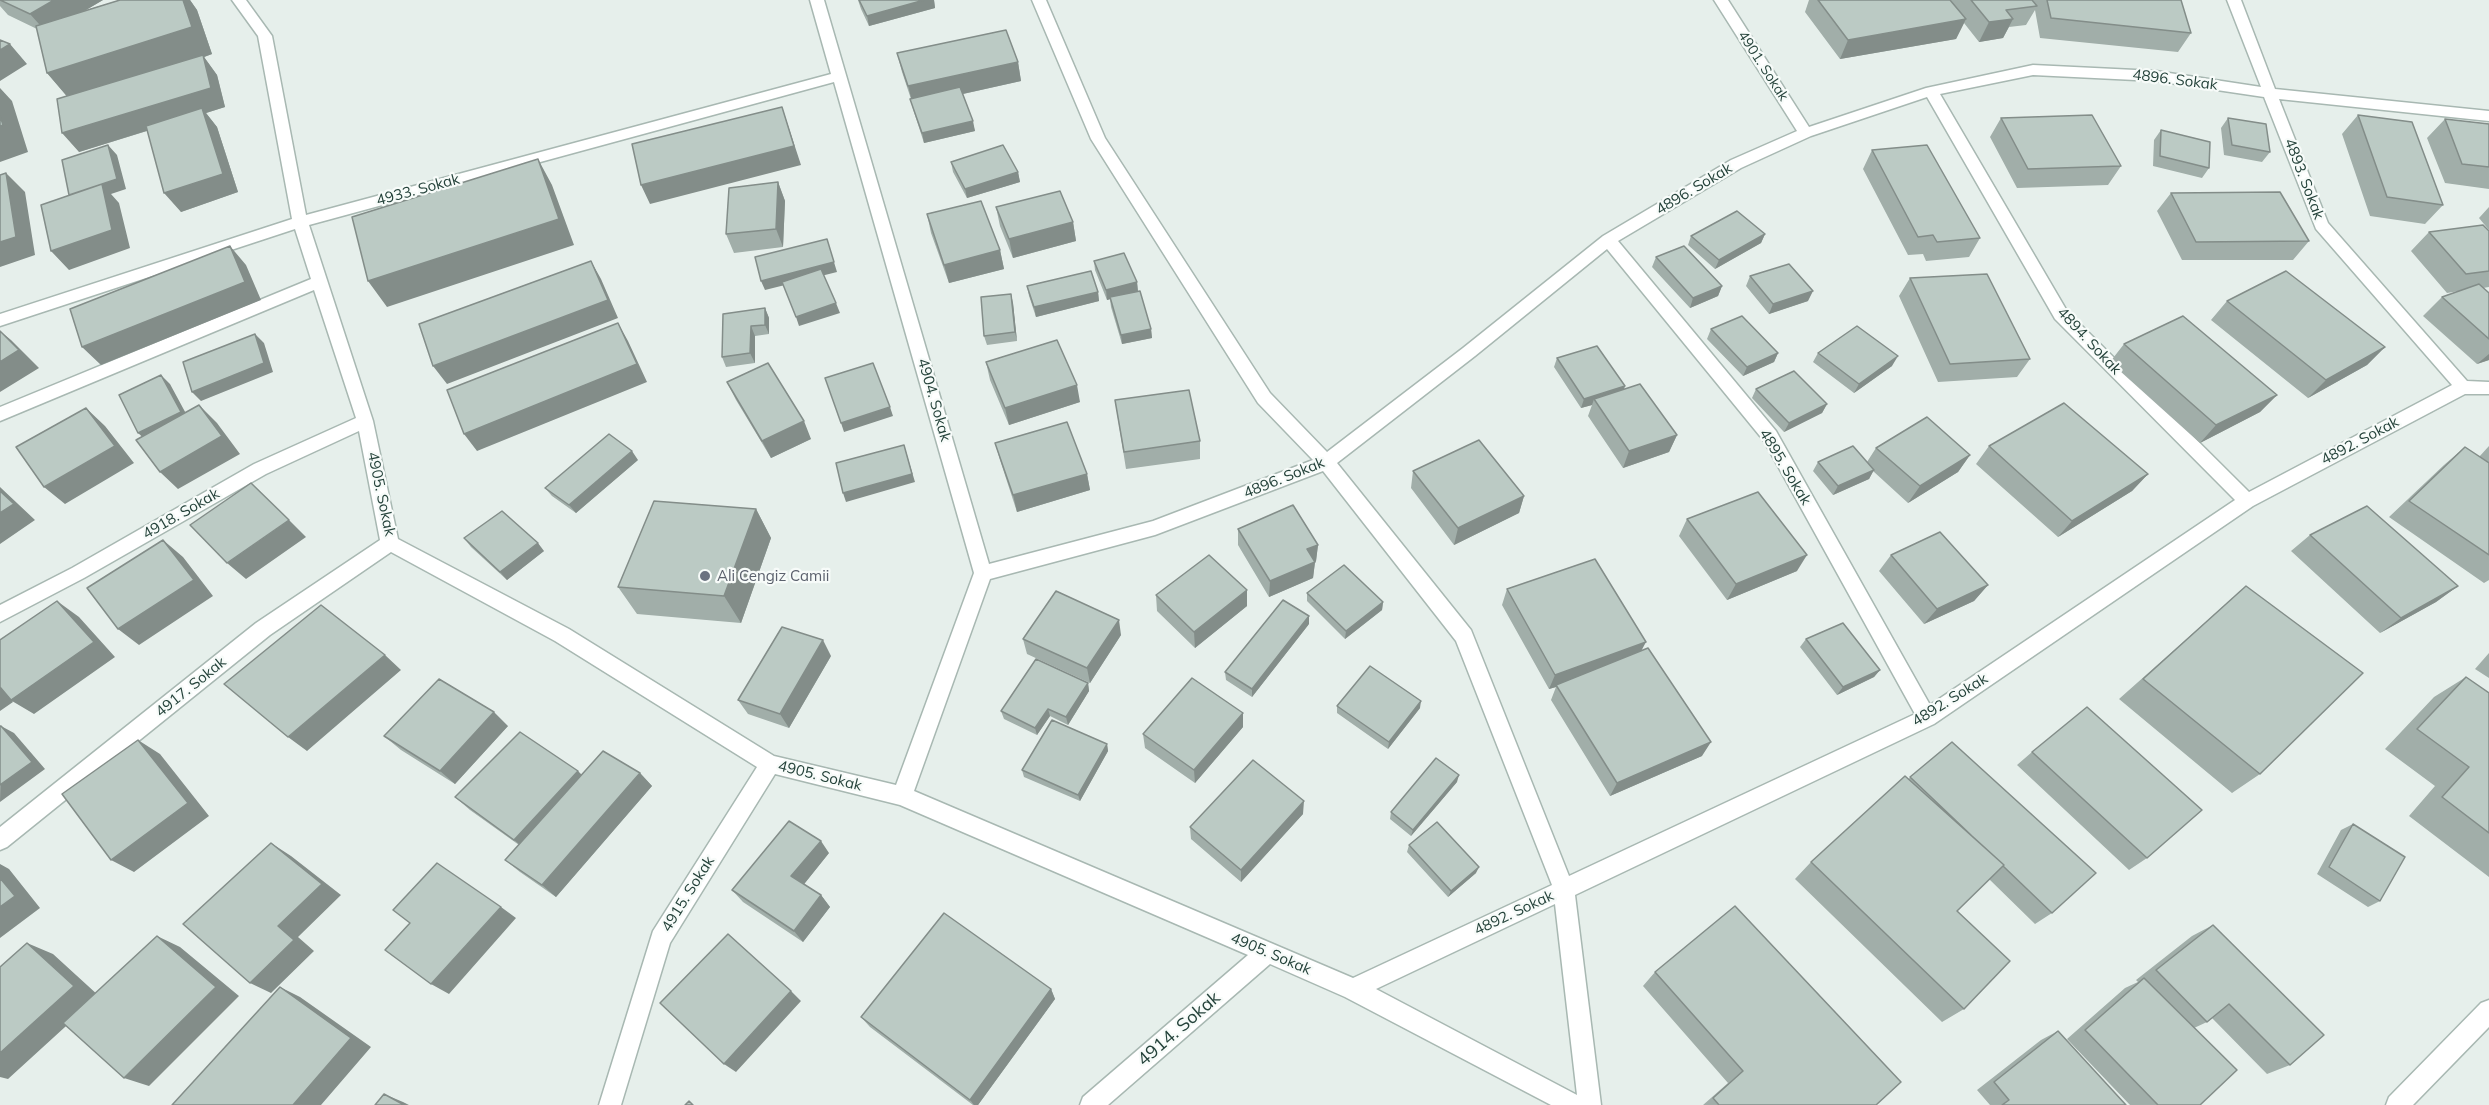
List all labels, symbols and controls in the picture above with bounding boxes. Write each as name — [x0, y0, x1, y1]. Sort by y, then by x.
street label: 4901. Sokak — [1734, 28, 1792, 104]
street label: 4896. Sokak — [2131, 66, 2219, 94]
street label: 4893. Sokak — [2280, 136, 2328, 222]
street label: 4896. Sokak — [1653, 159, 1735, 219]
street label: 4933. Sokak — [374, 170, 462, 210]
street label: 4894. Sokak — [2053, 304, 2125, 378]
street label: 4904. Sokak — [914, 356, 954, 444]
street label: 4892. Sokak — [2318, 413, 2402, 469]
street label: 4895. Sokak — [1755, 426, 1815, 508]
street label: 4905. Sokak — [363, 450, 399, 538]
street label: 4896. Sokak — [1241, 454, 1327, 502]
street label: 4918. Sokak — [139, 485, 223, 543]
place label: Ali Cengiz Camii — [717, 567, 829, 585]
marker: Ali Cengiz Camii — [698, 569, 712, 583]
street label: 4917. Sokak — [152, 653, 230, 721]
street label: 4892. Sokak — [1909, 670, 1991, 730]
street label: 4905. Sokak — [776, 757, 864, 795]
street label: 4915. Sokak — [658, 853, 718, 935]
street label: 4892. Sokak — [1471, 887, 1557, 939]
street label: 4905. Sokak — [1228, 929, 1314, 979]
street label: 4914. Sokak — [1133, 987, 1225, 1071]

